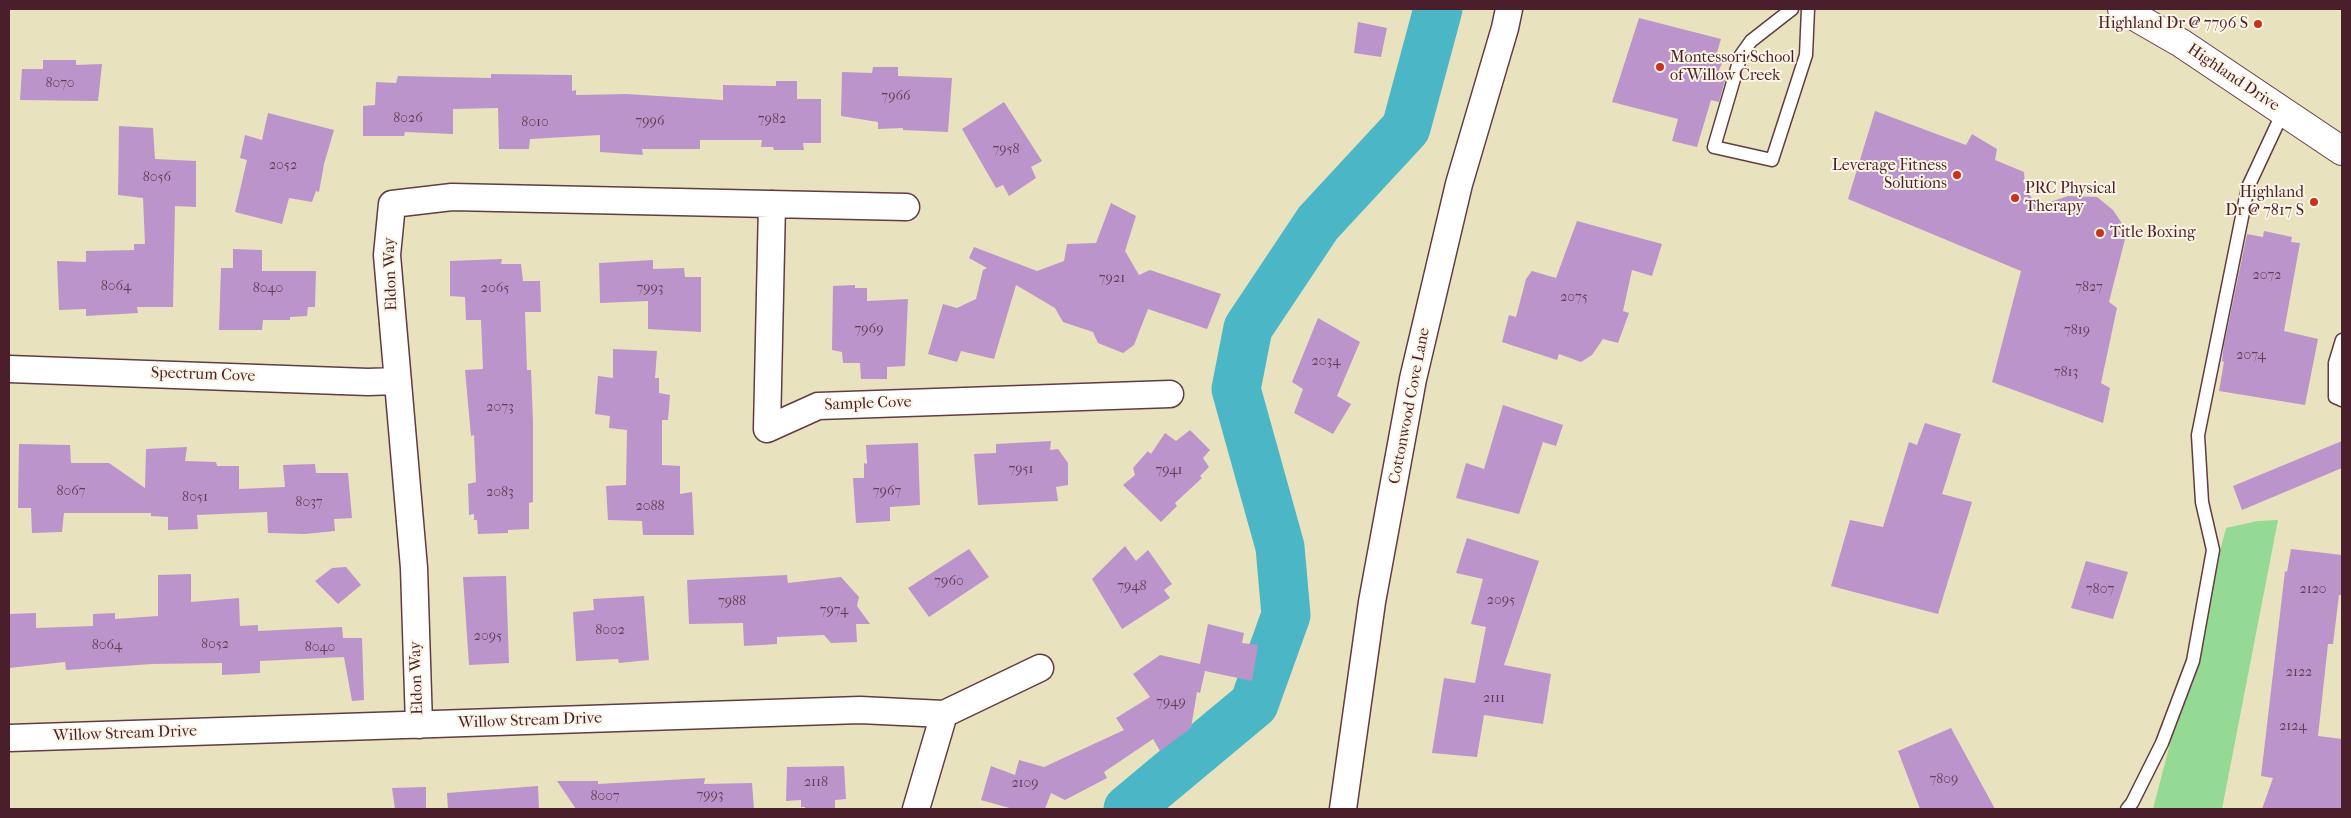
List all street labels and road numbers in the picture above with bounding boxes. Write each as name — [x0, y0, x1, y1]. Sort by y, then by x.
street label: Highland Drive — [2183, 40, 2283, 116]
street label: Eldon Way — [380, 237, 402, 311]
street label: Cottonwood Cove Lane — [1385, 326, 1435, 486]
street label: Spectrum Cove — [150, 364, 256, 386]
street label: Sample Cove — [824, 393, 912, 415]
street label: Eldon Way — [406, 641, 428, 715]
street label: Willow Stream Drive — [458, 709, 602, 733]
street label: Willow Stream Drive — [53, 722, 197, 746]

